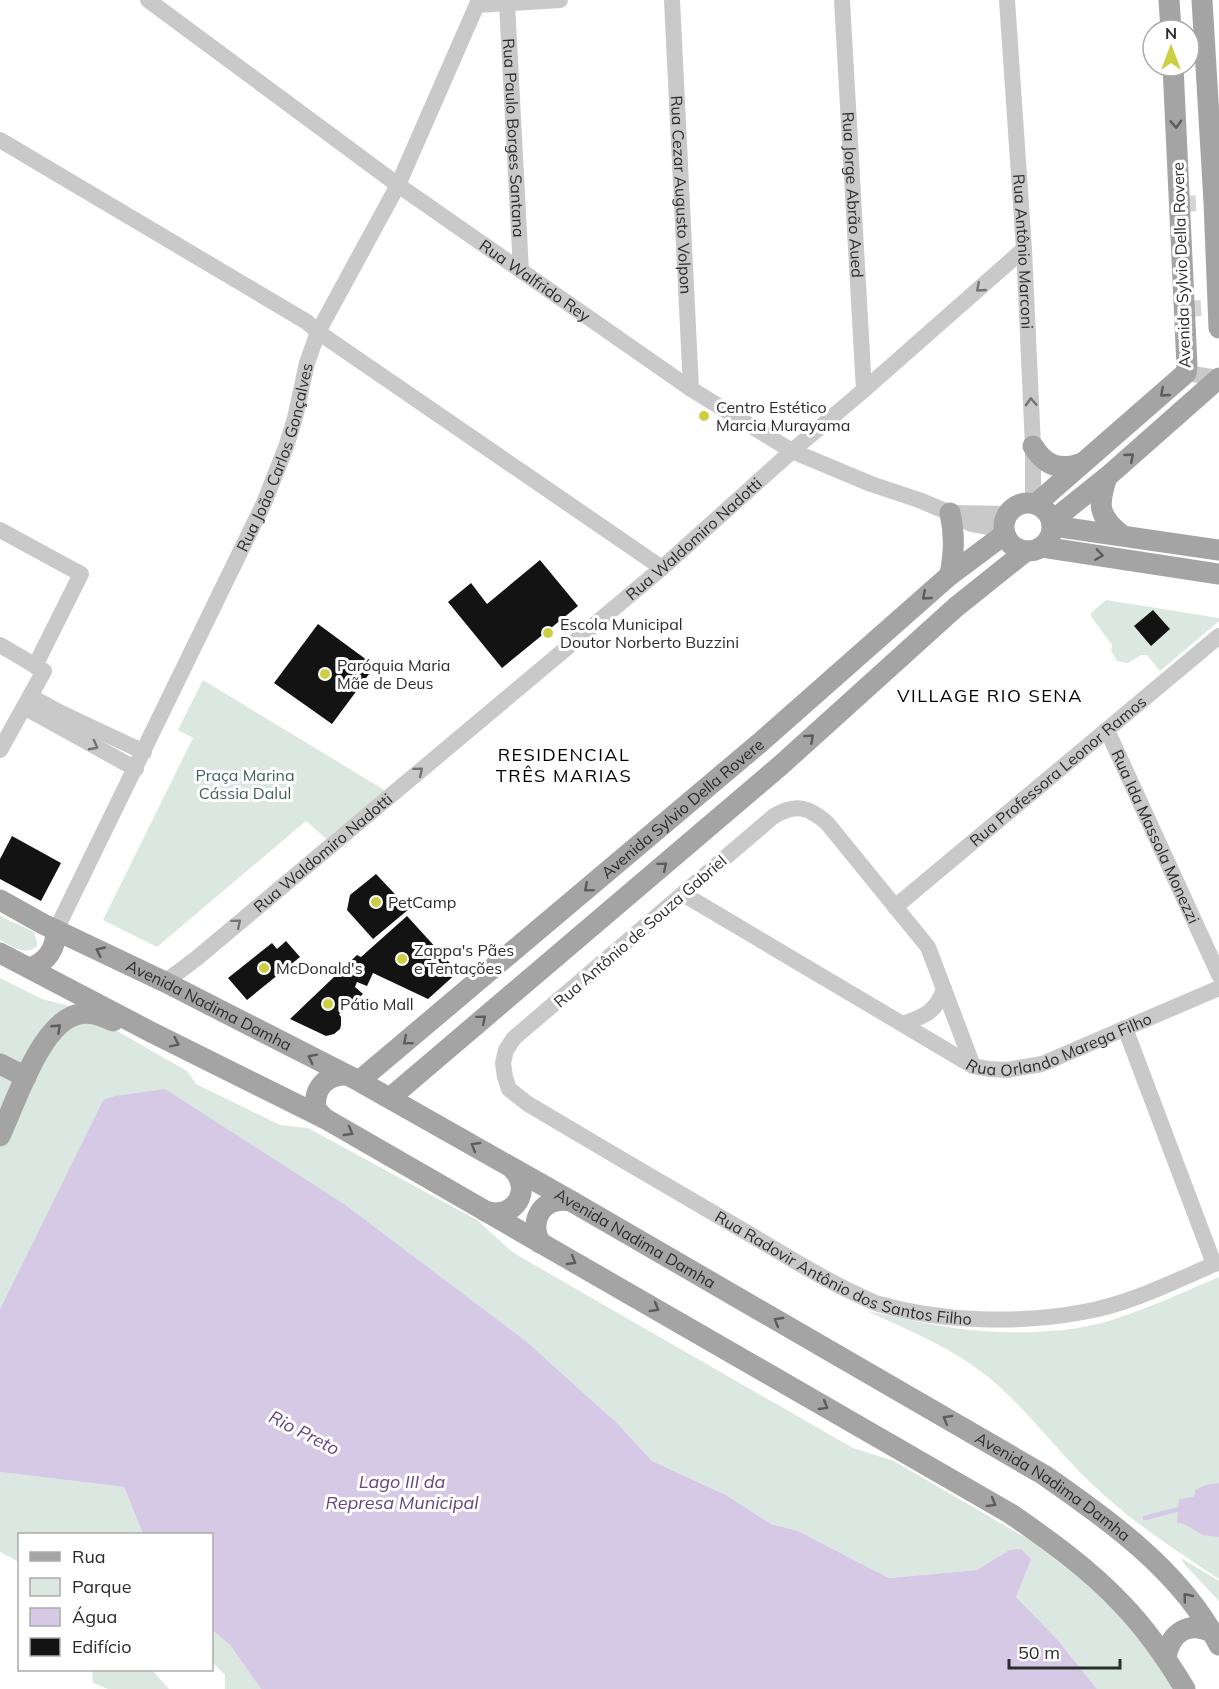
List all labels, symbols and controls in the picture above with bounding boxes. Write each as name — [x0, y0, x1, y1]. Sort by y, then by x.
north arrow — [1141, 18, 1201, 78]
text: N — [1165, 23, 1177, 43]
street label: Rua Paulo Borges Santana — [499, 38, 529, 238]
street label: Rua Cezar Augusto Volpon — [667, 95, 696, 295]
street label: Rua Jorge Abrão Aued — [838, 111, 868, 278]
one-way arrow — [1169, 120, 1182, 129]
street label: Avenida Sylvio Della Rovere — [1167, 162, 1195, 368]
street label: Rua Antônio Marconi — [1009, 173, 1038, 330]
street label: Rua Walfrido Rey — [476, 235, 595, 326]
one-way arrow — [976, 281, 987, 292]
street label: Rua João Carlos Gonçalves — [232, 361, 317, 555]
one-way arrow — [1160, 386, 1171, 397]
place label: Centro Estético Marcia Murayama — [716, 397, 850, 435]
one-way arrow — [1024, 398, 1037, 407]
marker: Centro Estético Marcia Murayama — [697, 409, 711, 423]
one-way arrow — [1123, 453, 1134, 464]
street label: Rua Waldomiro Nadotti — [622, 473, 766, 604]
one-way arrow — [1095, 549, 1104, 561]
one-way arrow — [922, 589, 933, 600]
place label: Escola Municipal Doutor Norberto Buzzini — [560, 614, 739, 652]
marker: Escola Municipal Doutor Norberto Buzzini — [541, 626, 555, 640]
place label: Paróquia Maria Mãe de Deus — [337, 655, 450, 693]
marker: Paróquia Maria Mãe de Deus — [318, 667, 332, 681]
district label: VILLAGE RIO SENA — [897, 684, 1083, 707]
street label: Rua Professora Leonor Ramos — [965, 691, 1150, 851]
street label: Avenida Sylvio Della Rovere — [597, 734, 768, 882]
one-way arrow — [804, 734, 814, 745]
one-way arrow — [88, 739, 98, 750]
district label: RESIDENCIAL TRÊS MARIAS — [496, 743, 632, 787]
street label: Rua Ida Massola Monezzi — [1107, 746, 1204, 927]
park label: Praça Marina Cássia Dalul — [195, 765, 295, 803]
one-way arrow — [412, 768, 423, 779]
street label: Rua Waldomiro Nadotti — [249, 789, 396, 917]
street label: Rua Antônio de Souza Gabriel — [550, 851, 730, 1011]
one-way arrow — [656, 862, 667, 873]
one-way arrow — [584, 881, 595, 892]
place label: PetCamp — [388, 892, 456, 912]
marker: PetCamp — [369, 895, 383, 909]
one-way arrow — [230, 920, 241, 931]
place label: Zappa's Pães e Tentações — [414, 940, 514, 978]
one-way arrow — [96, 947, 107, 959]
marker: Zappa's Pães e Tentações — [395, 952, 409, 966]
street label: Avenida Nadima Damha — [123, 955, 295, 1055]
place label: McDonald's — [276, 958, 363, 978]
marker: McDonald's — [257, 961, 271, 975]
place label: Pátio Mall — [340, 994, 414, 1014]
marker: Pátio Mall — [321, 997, 335, 1011]
street label: Rua Orlando Marega Filho — [962, 1008, 1155, 1080]
one-way arrow — [475, 1015, 486, 1026]
one-way arrow — [51, 1024, 61, 1035]
one-way arrow — [402, 1033, 413, 1044]
one-way arrow — [169, 1036, 180, 1048]
one-way arrow — [308, 1054, 318, 1065]
one-way arrow — [343, 1125, 353, 1136]
one-way arrow — [471, 1142, 481, 1154]
street label: Avenida Nadima Damha — [551, 1184, 719, 1293]
street label: Rua Radovir Antônio dos Santos Filho — [711, 1206, 972, 1329]
one-way arrow — [566, 1254, 576, 1265]
one-way arrow — [649, 1301, 659, 1313]
one-way arrow — [774, 1317, 784, 1329]
one-way arrow — [817, 1399, 828, 1410]
water label: Rio Preto — [265, 1405, 343, 1460]
one-way arrow — [943, 1415, 953, 1426]
street label: Avenida Nadima Damha — [972, 1427, 1135, 1545]
water label: Lago III da Represa Municipal — [325, 1470, 479, 1514]
one-way arrow — [986, 1496, 997, 1508]
legend — [18, 1533, 213, 1671]
text: Rua — [72, 1545, 106, 1568]
text: Parque — [72, 1575, 131, 1598]
one-way arrow — [1183, 1593, 1194, 1604]
text: Água — [72, 1605, 117, 1628]
scale bar — [1009, 1632, 1120, 1670]
text: Edifício — [72, 1635, 131, 1658]
text: 50 m — [1018, 1641, 1060, 1664]

